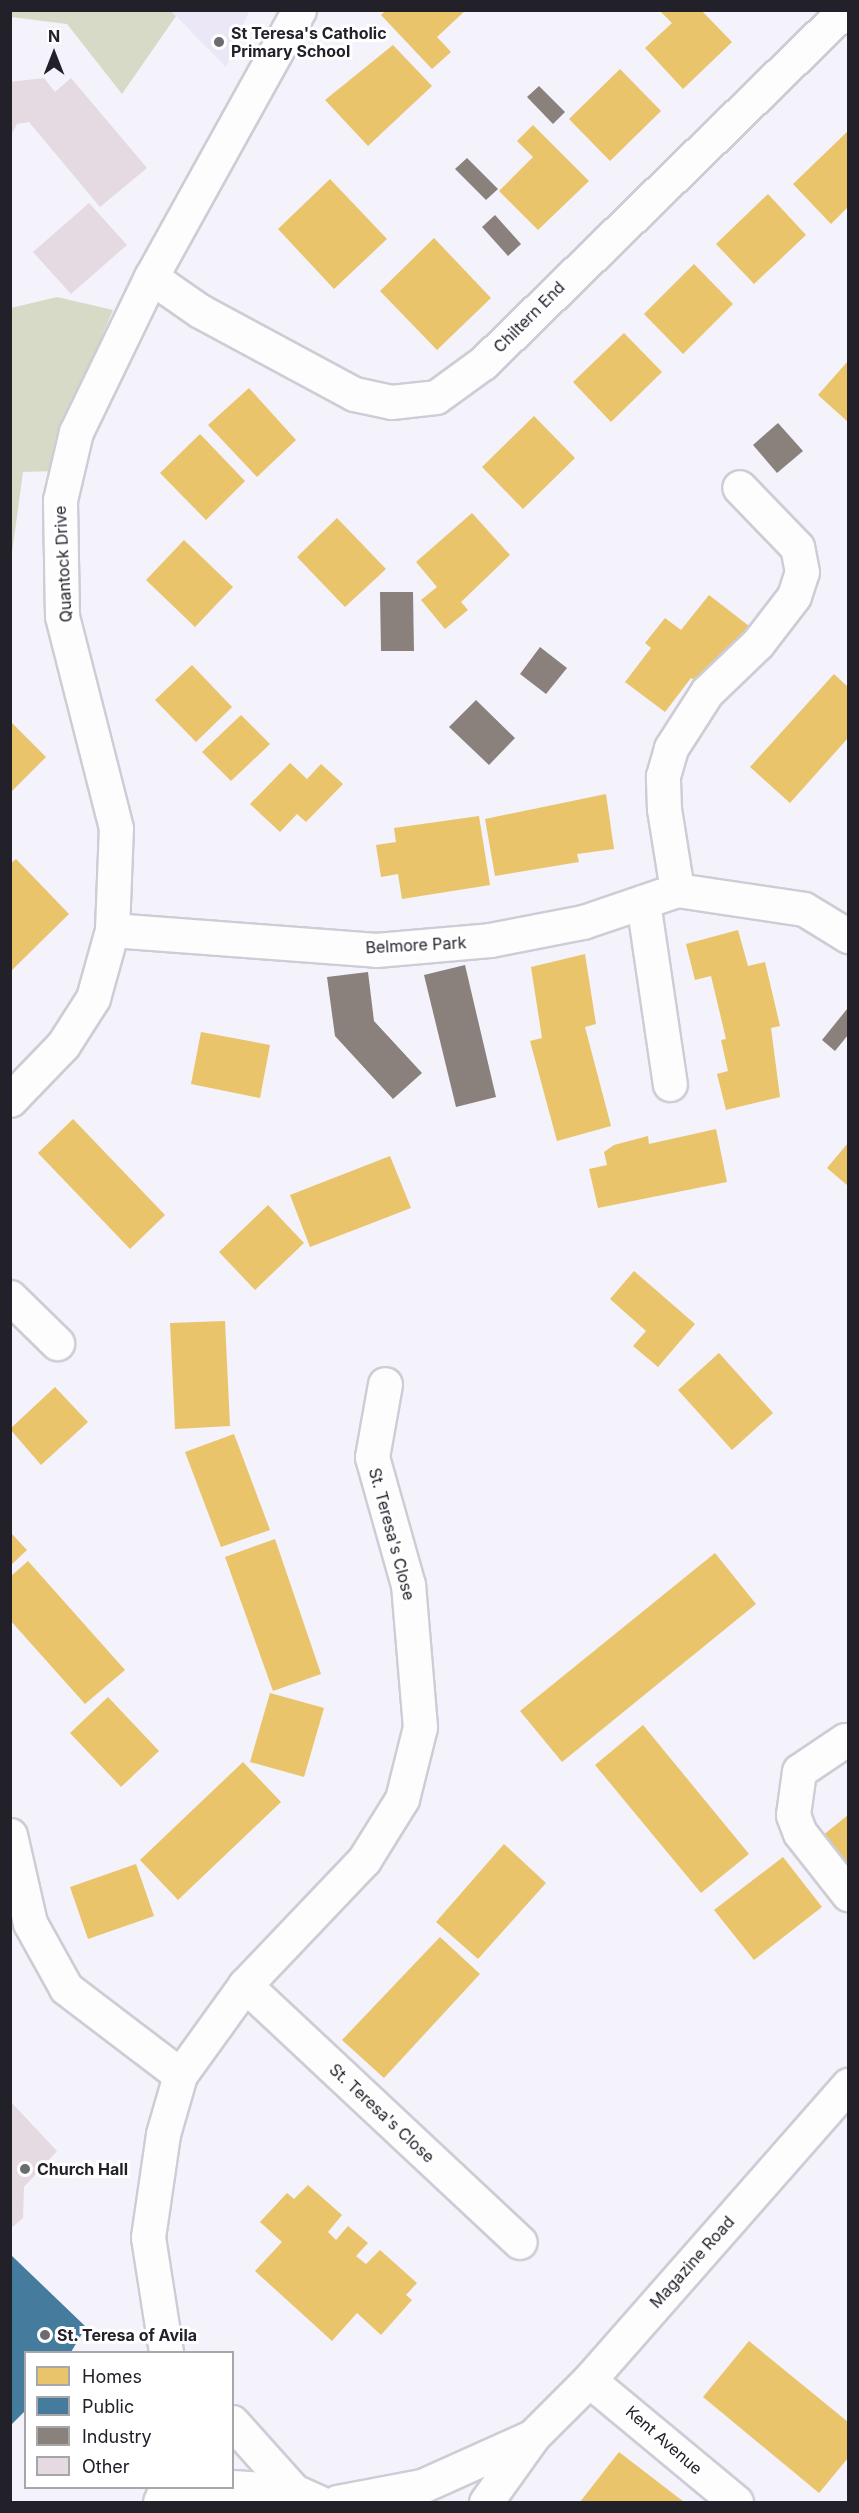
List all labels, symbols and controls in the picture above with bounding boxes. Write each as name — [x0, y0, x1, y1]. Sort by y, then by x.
place label: St Teresa's Catholic Primary School — [231, 23, 387, 61]
north arrow — [24, 24, 84, 84]
text: N — [48, 26, 60, 46]
marker: St Teresa's Catholic Primary School — [212, 35, 226, 49]
street label: Chiltern End — [489, 277, 569, 357]
street label: Quantock Drive — [50, 505, 76, 623]
street label: Belmore Park — [365, 933, 467, 957]
street label: St. Teresa's Close — [365, 1466, 419, 1602]
street label: St. Teresa's Close — [326, 2060, 438, 2166]
place label: Church Hall — [37, 2159, 128, 2179]
marker: Church Hall — [18, 2162, 32, 2176]
street label: Magazine Road — [646, 2212, 738, 2312]
place label: St. Teresa of Avila — [57, 2325, 198, 2345]
marker: St. Teresa of Avila — [38, 2328, 52, 2342]
legend — [24, 2351, 234, 2489]
text: Homes — [82, 2366, 142, 2387]
text: Public — [82, 2396, 134, 2417]
street label: Kent Avenue — [622, 2402, 706, 2478]
text: Industry — [82, 2426, 152, 2447]
text: Other — [82, 2456, 130, 2477]

